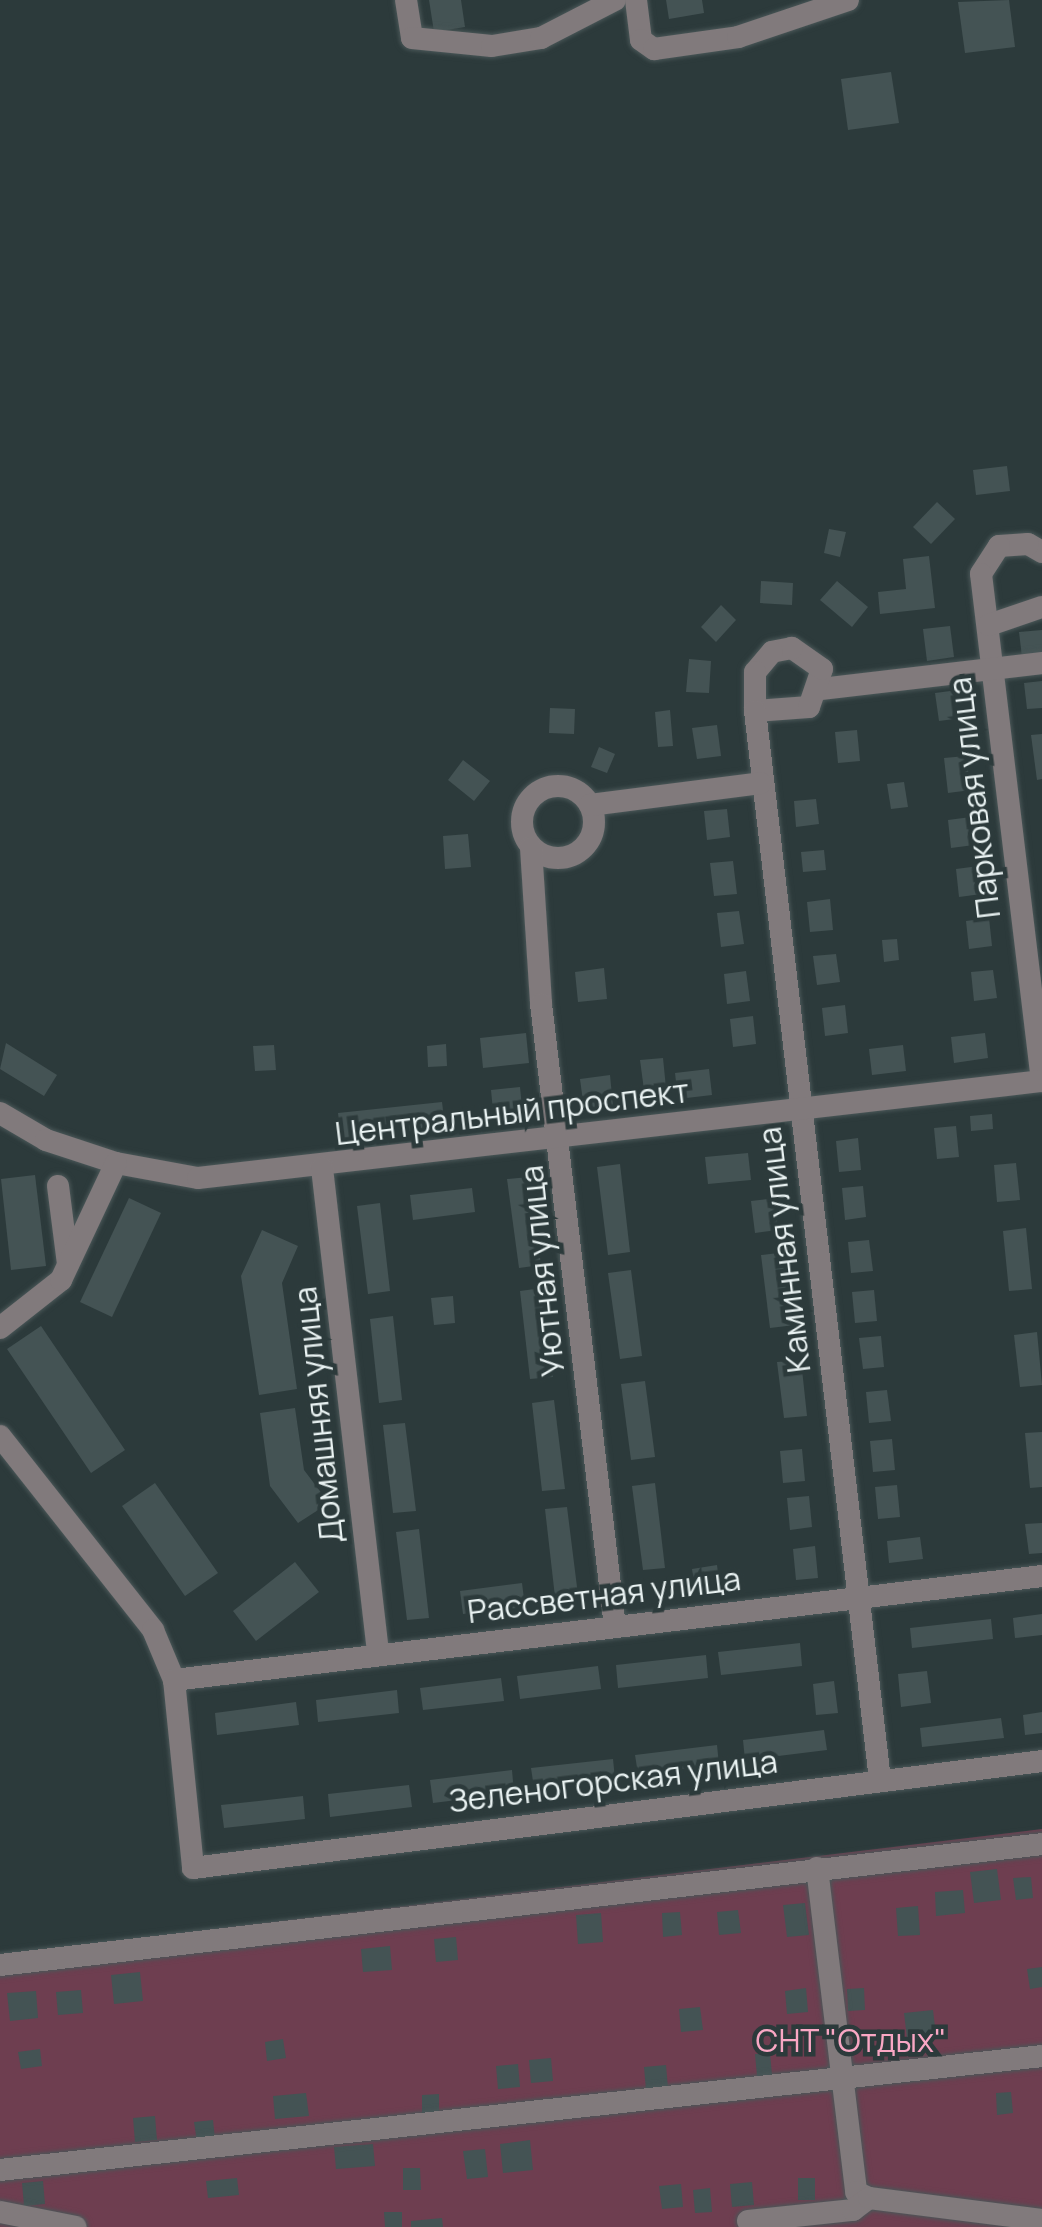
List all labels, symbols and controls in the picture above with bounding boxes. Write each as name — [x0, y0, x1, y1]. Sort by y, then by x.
street label: Парковая улица — [940, 675, 1008, 921]
street label: Центральный проспект — [333, 1071, 691, 1153]
street label: Каминная улица — [750, 1125, 818, 1375]
street label: Уютная улица — [512, 1164, 572, 1378]
street label: Домашняя улица — [285, 1285, 351, 1545]
street label: Рассветная улица — [465, 1559, 743, 1631]
street label: Зеленогорская улица — [446, 1742, 780, 1820]
park label: СНТ "Отдых" — [755, 2021, 947, 2059]

